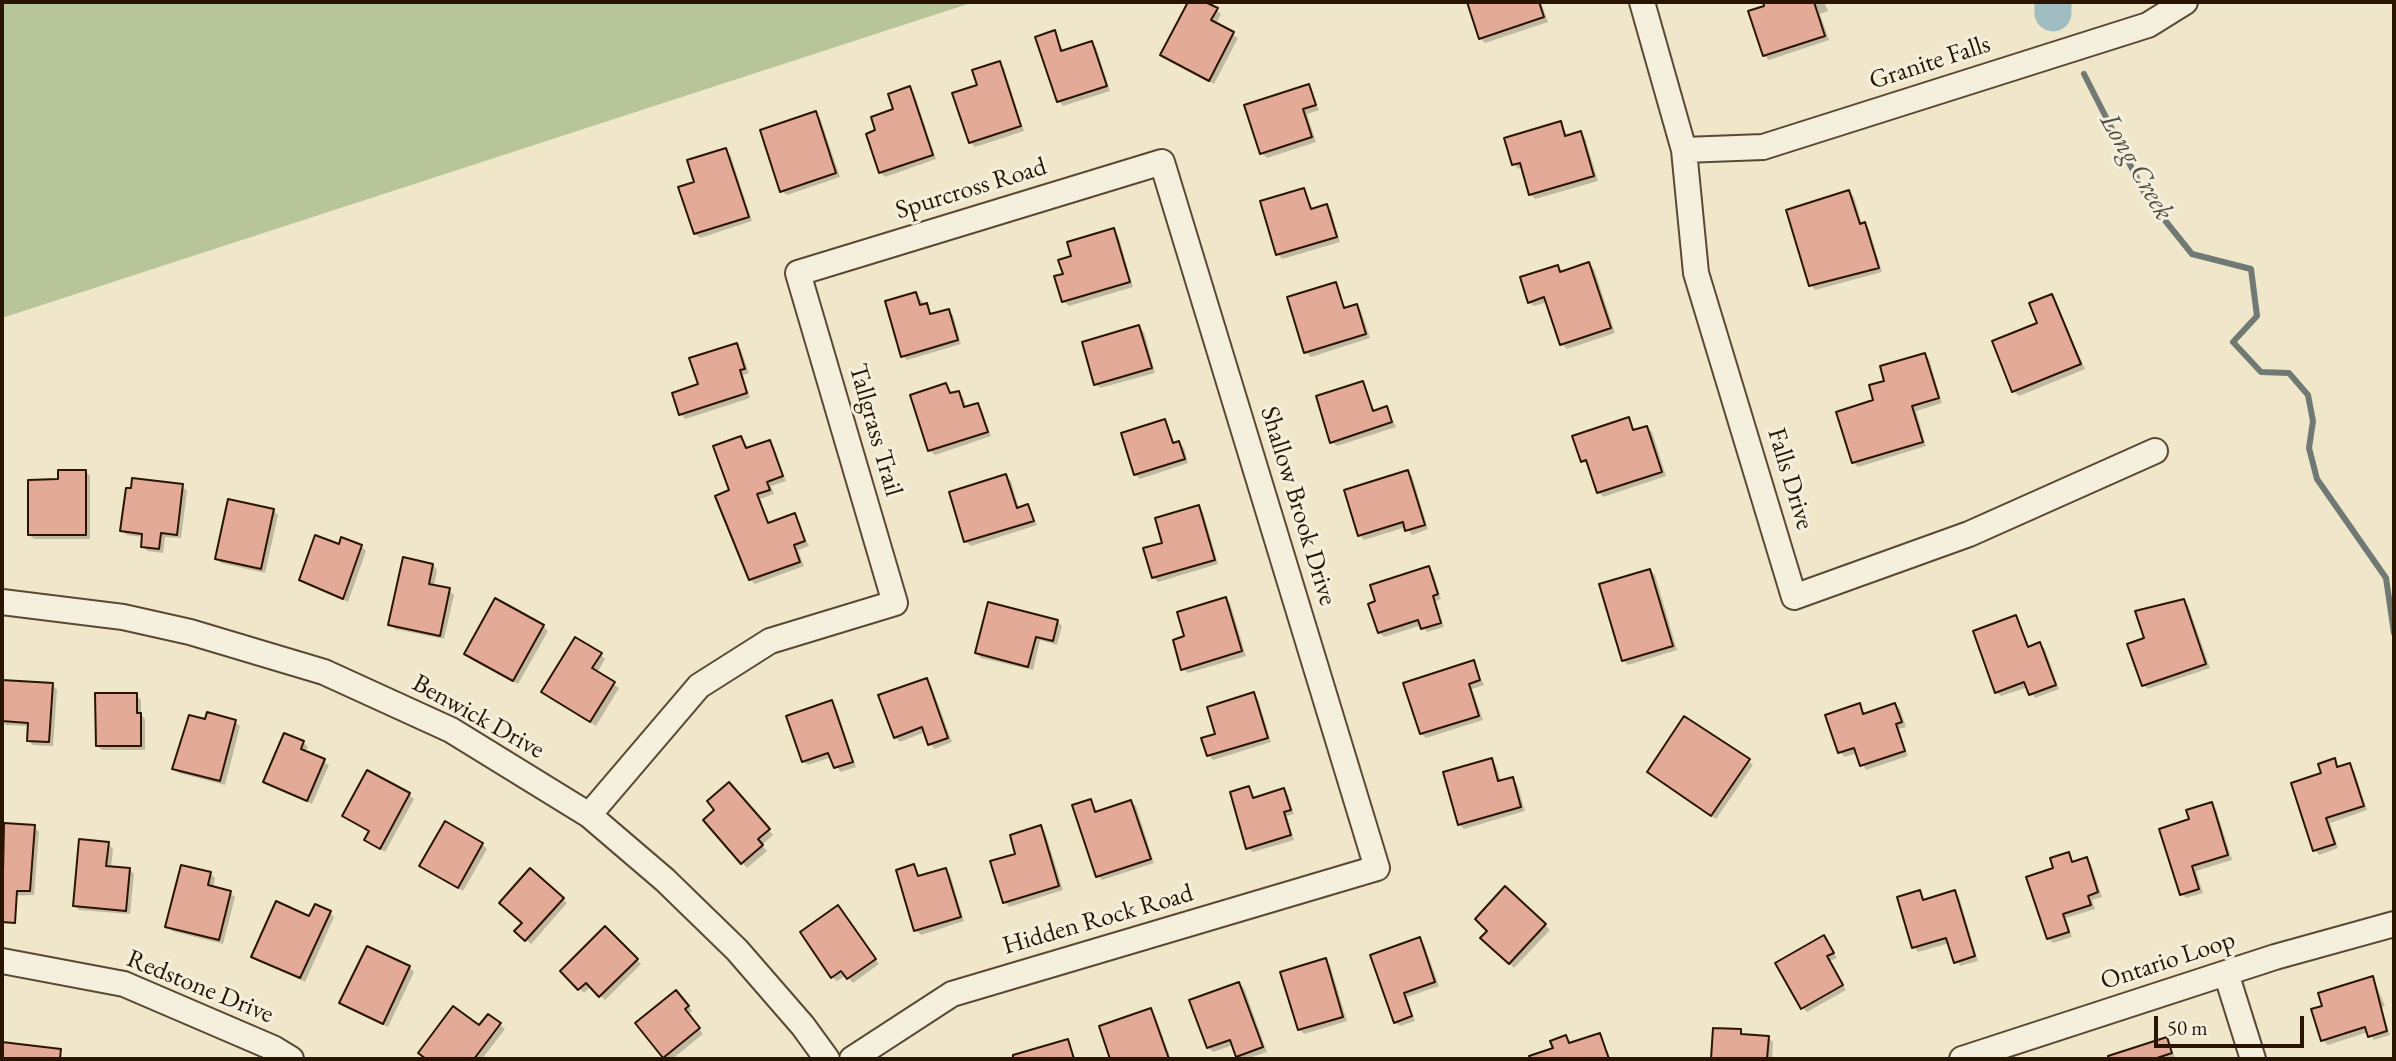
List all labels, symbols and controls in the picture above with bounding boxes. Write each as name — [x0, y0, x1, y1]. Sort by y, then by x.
street label: Granite Falls — [1866, 29, 1994, 97]
water label: Long Creek — [2092, 107, 2180, 227]
street label: Spurcross Road — [892, 151, 1050, 227]
street label: Tallgrass Trail — [841, 360, 909, 500]
street label: Shallow Brook Drive — [1253, 403, 1343, 609]
street label: Falls Drive — [1760, 424, 1820, 534]
street label: Benwick Drive — [407, 668, 549, 766]
street label: Hidden Rock Road — [999, 878, 1197, 962]
street label: Ontario Loop — [2097, 925, 2239, 997]
street label: Redstone Drive — [122, 943, 278, 1031]
scale bar — [2158, 1002, 2308, 1046]
text: 50 m — [2167, 1014, 2208, 1041]

